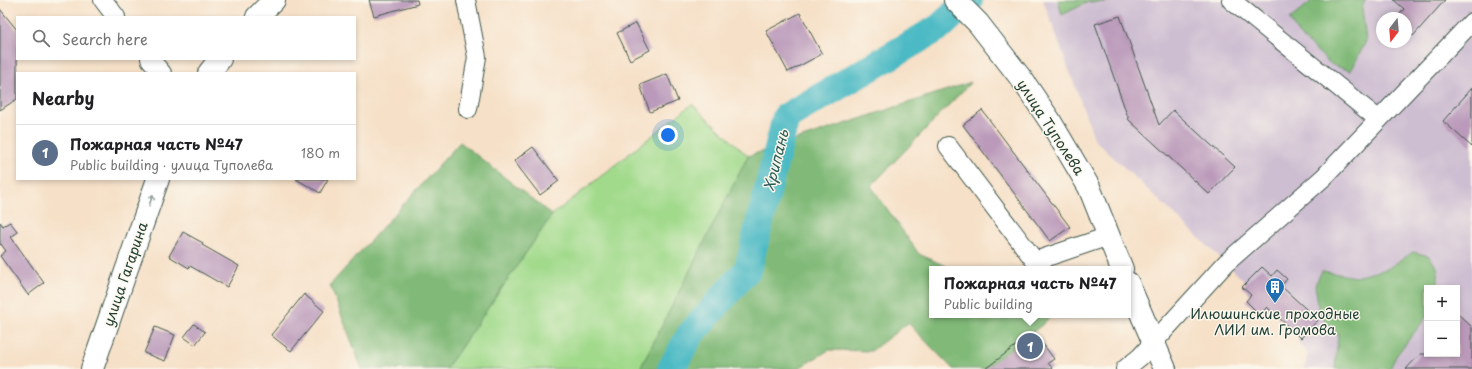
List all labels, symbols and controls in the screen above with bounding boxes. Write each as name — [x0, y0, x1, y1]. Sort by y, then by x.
north arrow — [1376, 12, 1412, 48]
search box — [16, 16, 356, 60]
icon: search — [30, 27, 52, 49]
text: Search here — [62, 27, 148, 50]
street label: улица Туполева — [1012, 75, 1090, 179]
text: Nearby — [32, 85, 94, 111]
your location — [658, 125, 678, 145]
water label: Хрипань — [756, 126, 794, 193]
text: Пожарная часть №47 — [70, 132, 243, 155]
text: 1 — [42, 143, 48, 162]
text: 180 m — [301, 143, 340, 162]
text: Public building · улица Туполева — [70, 155, 273, 174]
one-way arrow — [147, 194, 155, 206]
street label: улица Гагарина — [97, 219, 153, 329]
popup — [929, 266, 1131, 318]
text: Пожарная часть №47 — [944, 271, 1116, 294]
building icon: Илюшинские проходные ЛИИ им. Громова — [1264, 276, 1286, 304]
map controls — [1424, 285, 1460, 357]
button: + — [1424, 285, 1460, 321]
text: Public building — [944, 294, 1033, 313]
place label: Илюшинские проходные ЛИИ им. Громова — [1190, 303, 1360, 340]
button: − — [1424, 321, 1460, 357]
pin: 1 — [1017, 331, 1043, 361]

